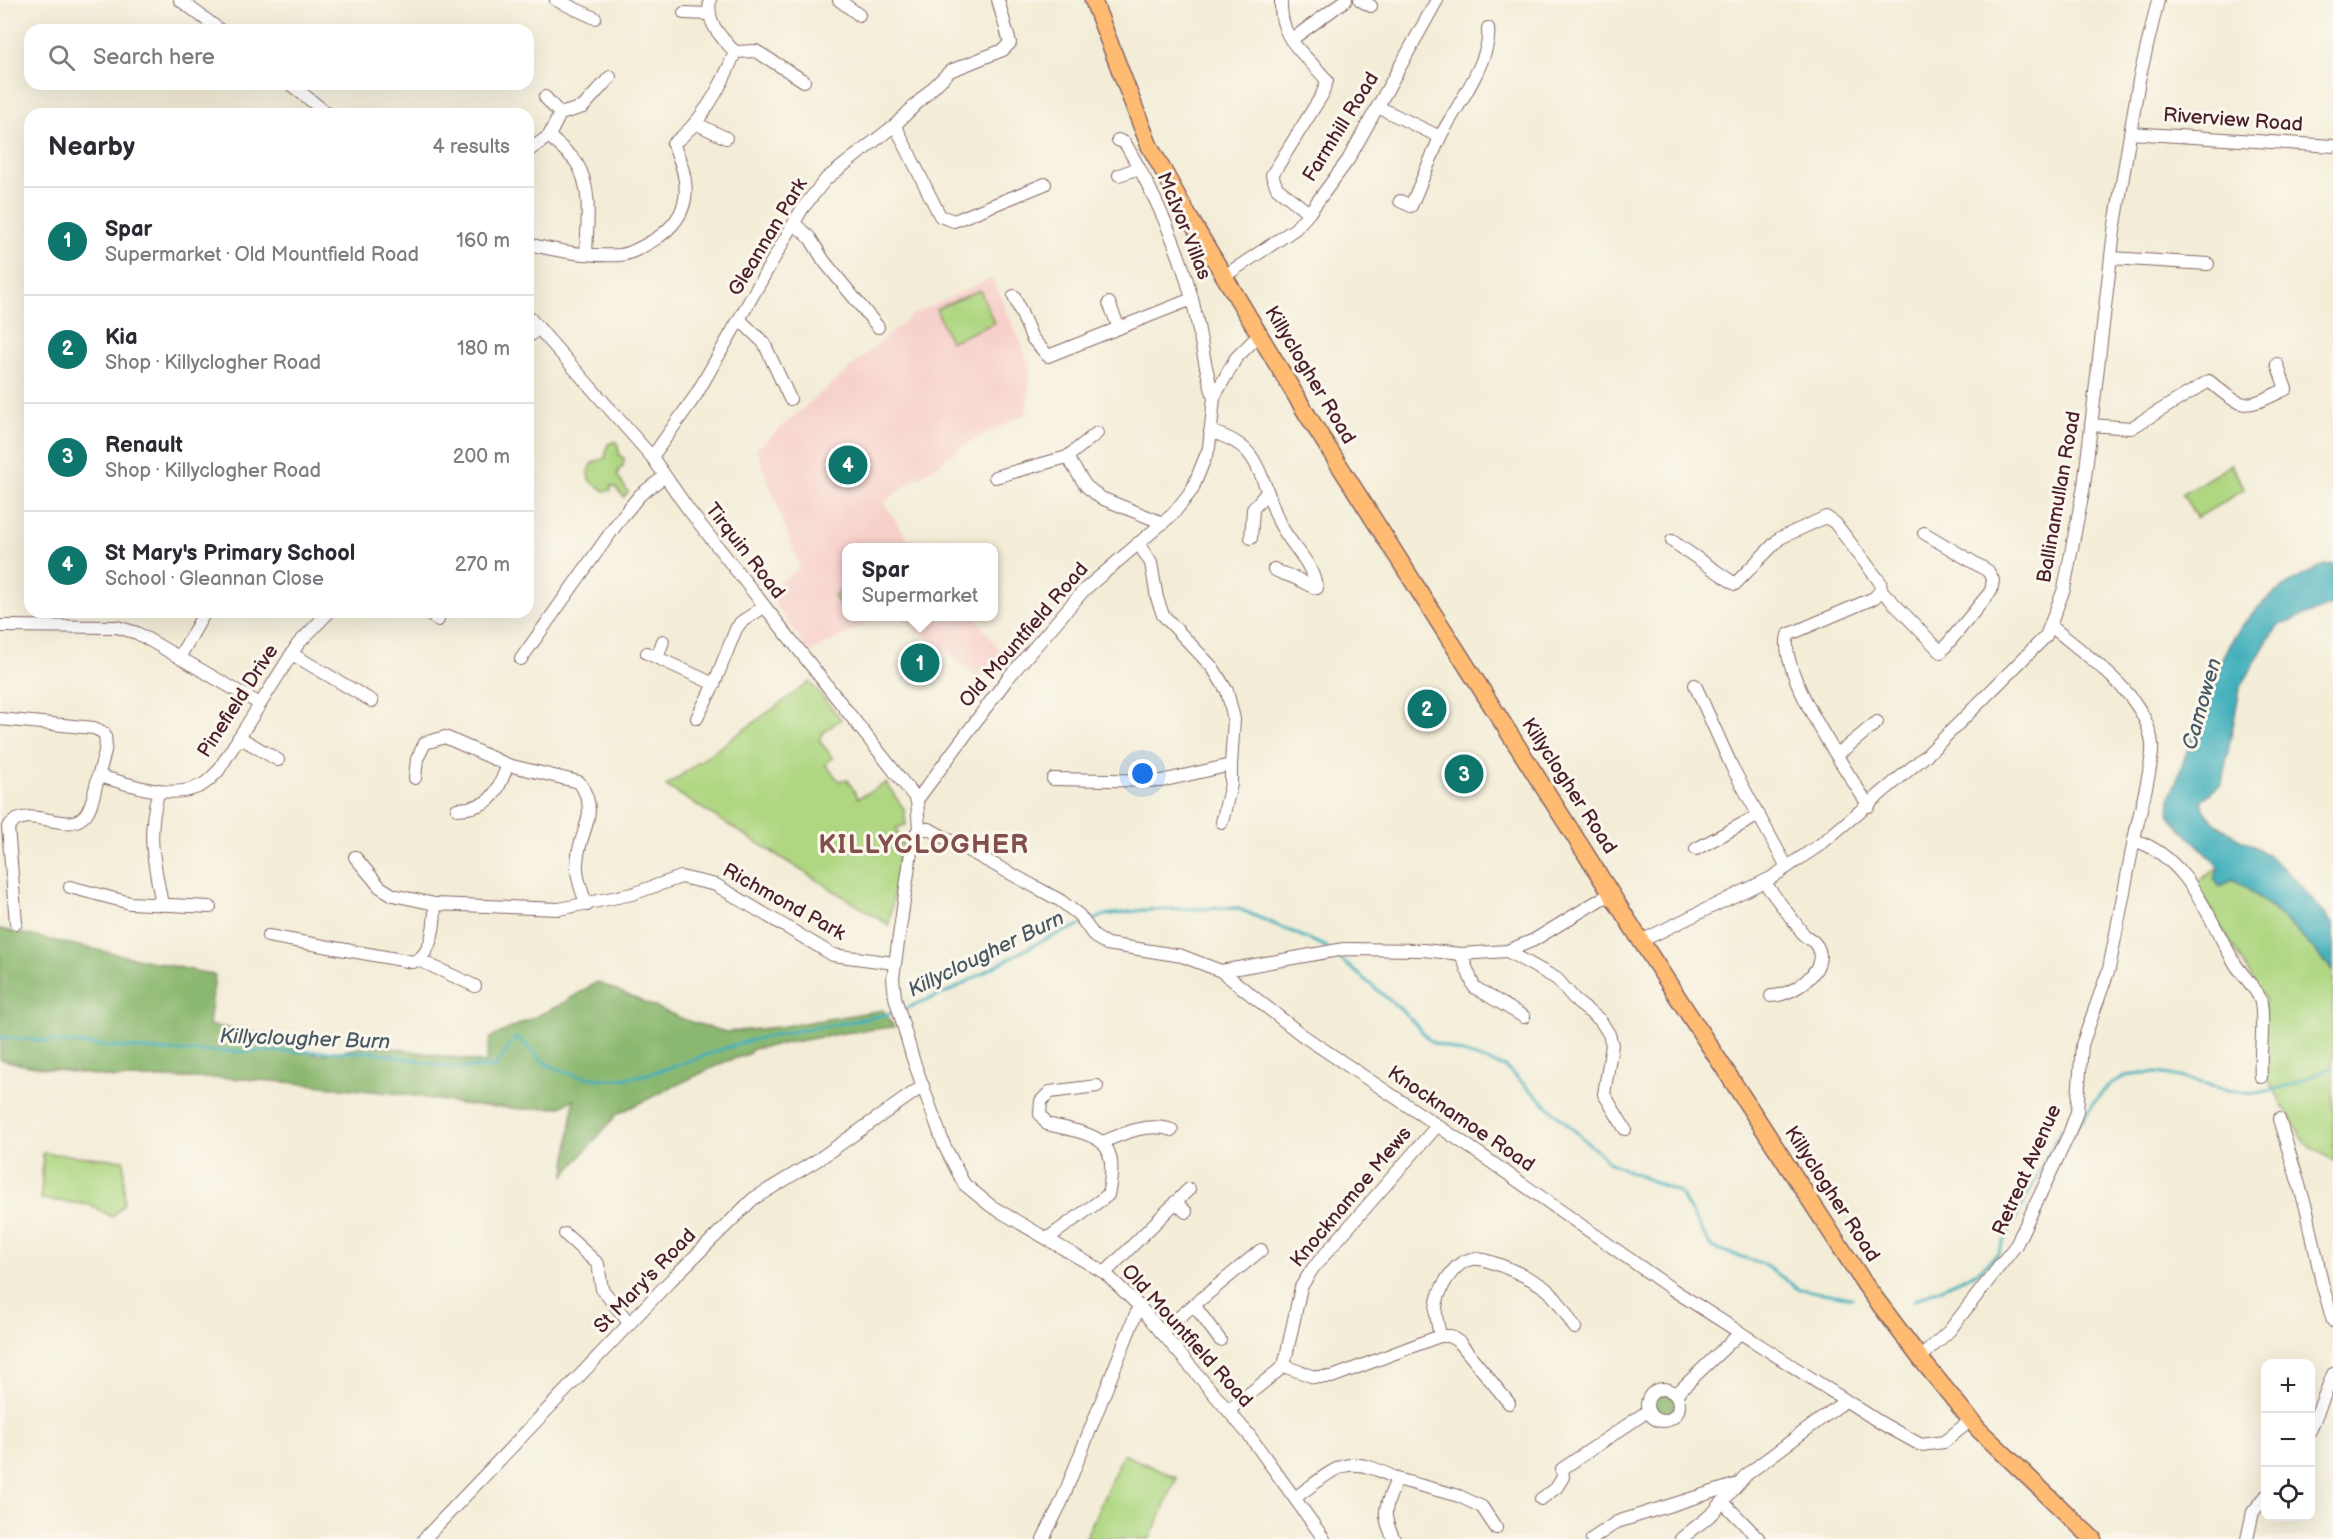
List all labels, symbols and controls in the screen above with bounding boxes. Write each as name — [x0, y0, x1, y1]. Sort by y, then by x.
search box — [24, 24, 534, 90]
icon: search — [45, 41, 78, 74]
text: Search here — [93, 44, 215, 71]
street label: Farmhill Road — [1298, 68, 1384, 186]
street label: Riverview Road — [2162, 103, 2304, 137]
text: Nearby — [48, 132, 135, 163]
text: 4 results — [432, 135, 510, 159]
street label: McIvor Villas — [1152, 169, 1216, 283]
street label: Gleannan Park — [723, 174, 813, 300]
text: Spar — [105, 216, 152, 243]
text: 1 — [63, 229, 72, 253]
text: 160 m — [456, 229, 510, 253]
text: Supermarket · Old Mountfield Road — [105, 243, 419, 267]
street label: Killyclogher Road — [1259, 302, 1361, 448]
text: Kia — [105, 324, 138, 351]
text: 2 — [62, 337, 73, 361]
text: 180 m — [457, 337, 510, 361]
text: Shop · Killyclogher Road — [105, 351, 321, 375]
street label: Ballinamullan Road — [2032, 409, 2086, 585]
text: Renault — [105, 432, 183, 459]
pin: 4 — [828, 442, 868, 488]
text: 3 — [62, 445, 73, 469]
text: 200 m — [453, 445, 510, 469]
text: Shop · Killyclogher Road — [105, 459, 321, 483]
street label: Tirquin Road — [700, 498, 790, 604]
text: St Mary's Primary School — [105, 540, 355, 567]
popup — [842, 543, 998, 621]
text: 4 — [62, 553, 73, 577]
text: 270 m — [455, 553, 510, 577]
text: Spar — [862, 557, 909, 584]
street label: Old Mountfield Road — [954, 557, 1094, 713]
text: School · Gleannan Close — [105, 567, 324, 591]
text: Supermarket — [862, 584, 978, 608]
street label: Pinefield Drive — [192, 640, 284, 762]
pin: 1 — [900, 640, 940, 686]
water label: Camowen — [2177, 655, 2227, 753]
pin: 2 — [1408, 686, 1446, 732]
street label: Killyclogher Road — [1516, 714, 1622, 858]
pin: 3 — [1444, 752, 1484, 796]
your location — [1128, 759, 1157, 788]
district label: KILLYCLOGHER — [818, 830, 1030, 861]
street label: Richmond Park — [718, 858, 850, 946]
water label: Killyclougher Burn — [904, 905, 1068, 1003]
water label: Killyclougher Burn — [219, 1024, 391, 1054]
street label: Knocknamoe Road — [1383, 1061, 1539, 1177]
street label: Retreat Avenue — [1987, 1101, 2067, 1239]
street label: Knocknamoe Mews — [1285, 1122, 1417, 1272]
street label: Killyclogher Road — [1779, 1122, 1885, 1266]
street label: St Mary's Road — [589, 1224, 701, 1338]
street label: Old Mountfield Road — [1116, 1259, 1258, 1413]
map controls — [2261, 1359, 2315, 1521]
button: + — [2261, 1359, 2315, 1413]
button: − — [2261, 1413, 2315, 1467]
button: locate — [2261, 1467, 2315, 1521]

